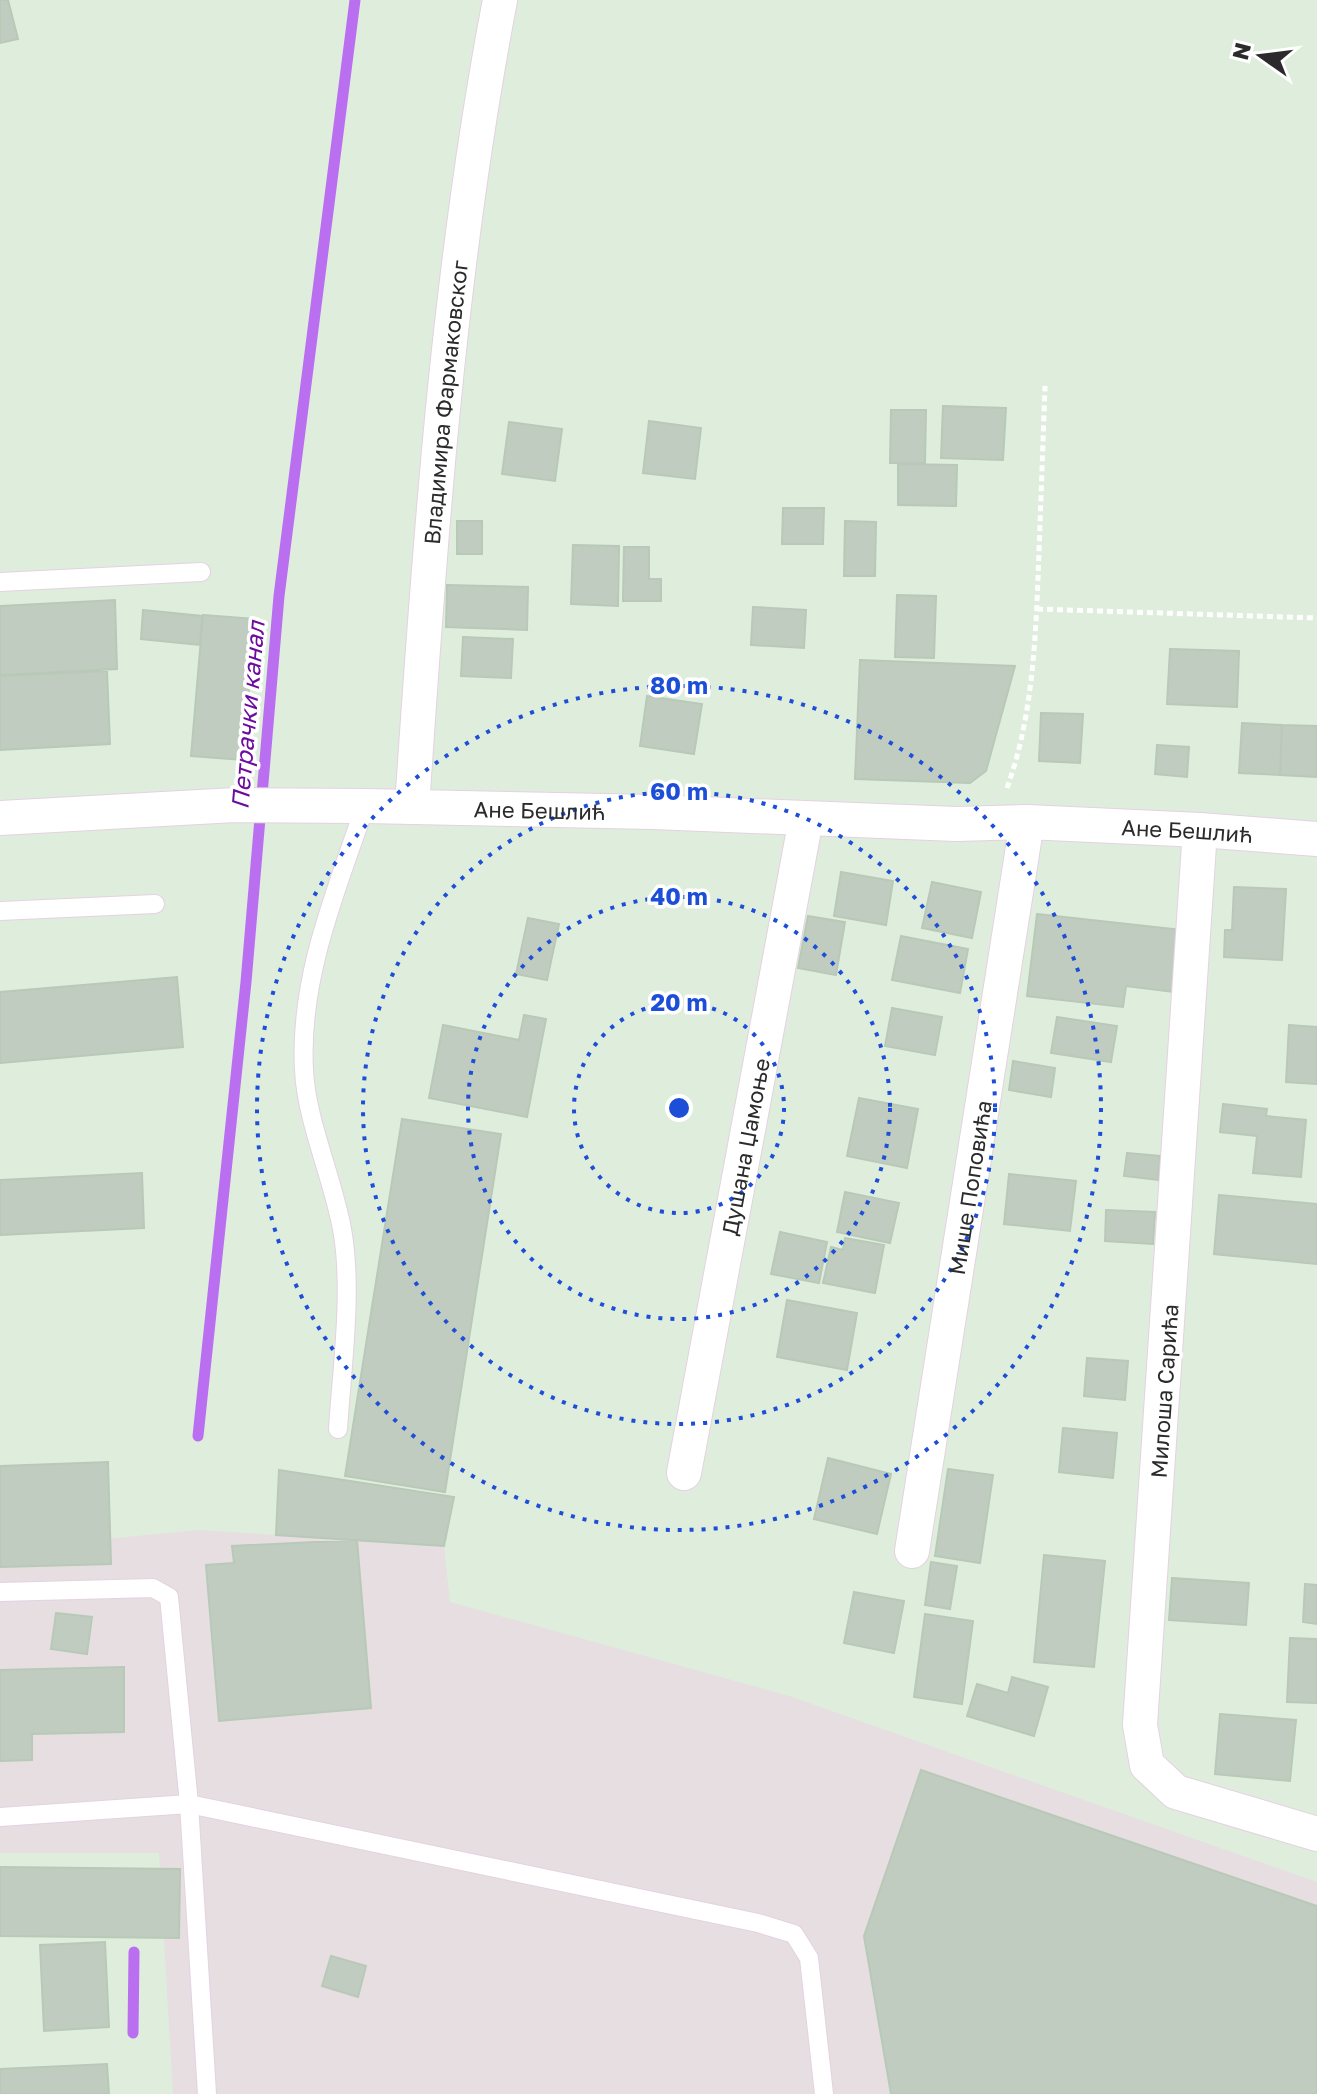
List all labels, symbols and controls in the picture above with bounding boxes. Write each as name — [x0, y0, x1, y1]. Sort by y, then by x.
north arrow — [1221, 16, 1301, 96]
text: N — [1226, 40, 1256, 62]
street label: Владимира Фармаковског — [417, 259, 473, 546]
water label: Петрачки канал — [224, 618, 270, 810]
text: 80 m — [650, 670, 708, 699]
text: 60 m — [650, 776, 708, 805]
street label: Ане Бешлић — [474, 795, 606, 825]
street label: Ане Бешлић — [1121, 813, 1254, 848]
text: 40 m — [650, 881, 708, 910]
text: 20 m — [650, 987, 708, 1016]
street label: Душана Џамоње — [715, 1056, 775, 1237]
centre of rings — [665, 1094, 693, 1122]
street label: Мише Поповића — [942, 1098, 996, 1277]
street label: Милоша Сарића — [1144, 1303, 1184, 1479]

